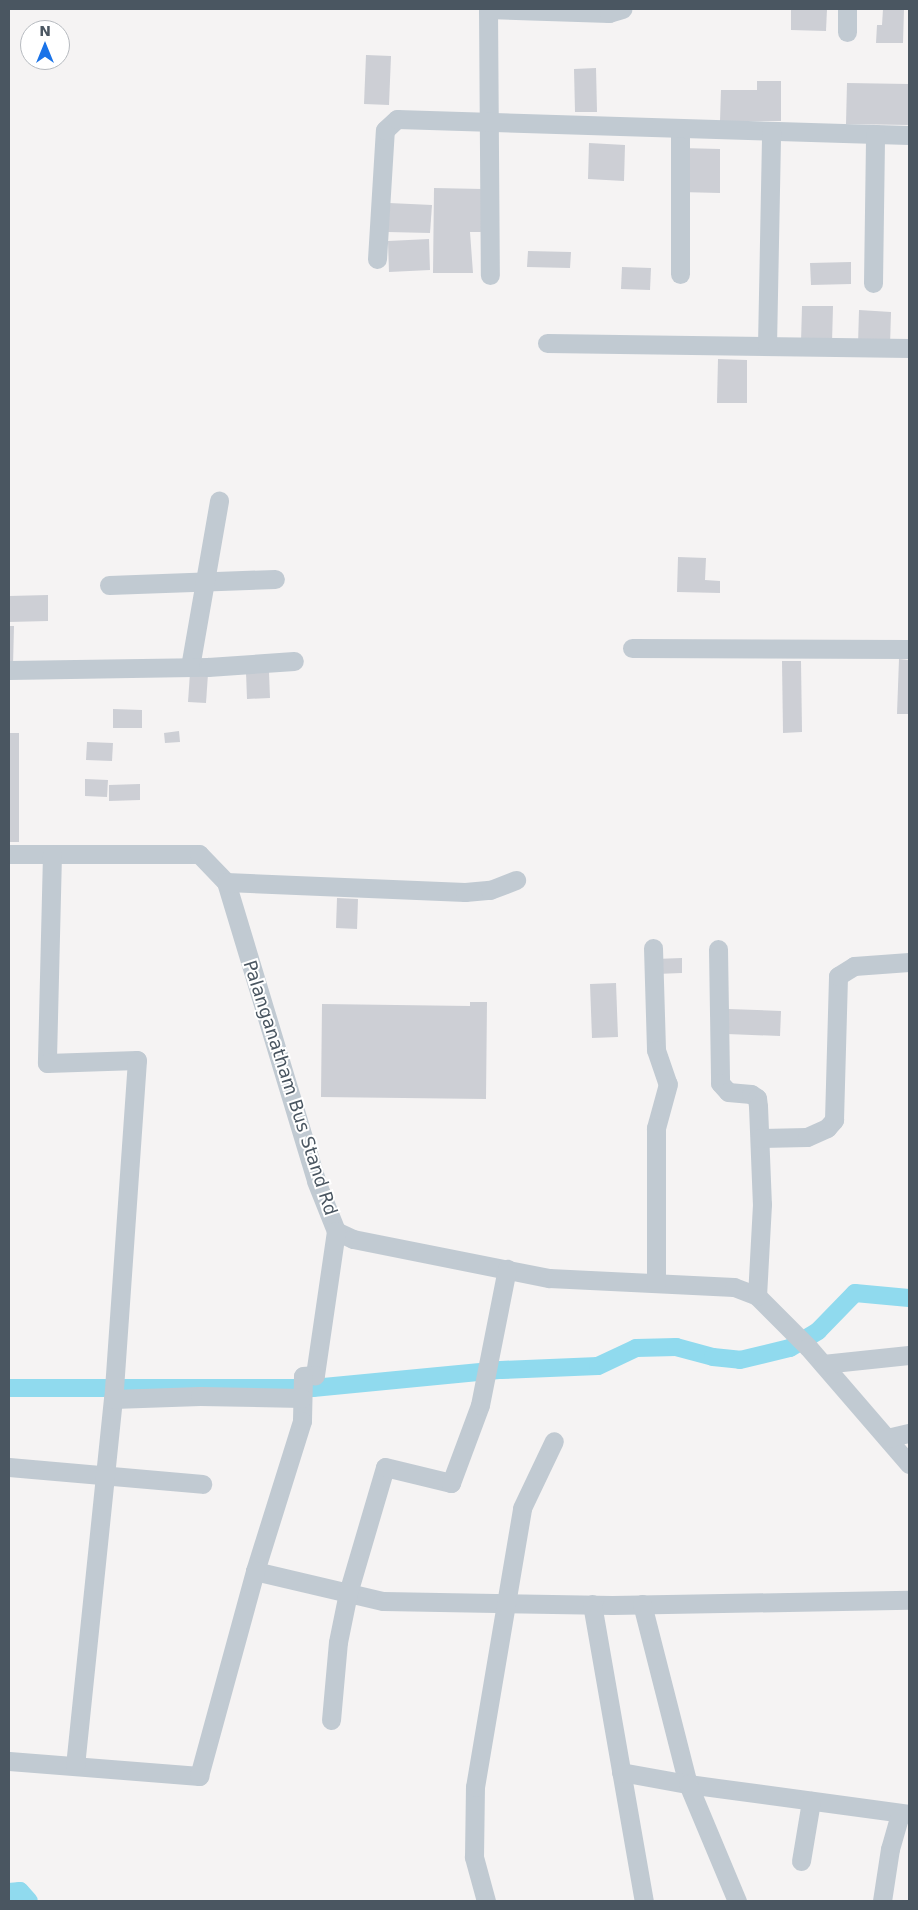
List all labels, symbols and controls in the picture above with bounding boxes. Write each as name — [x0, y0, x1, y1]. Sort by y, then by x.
north arrow — [20, 20, 70, 70]
text: N — [39, 23, 51, 39]
street label: Palanganatham Bus Stand Rd — [238, 958, 342, 1218]

